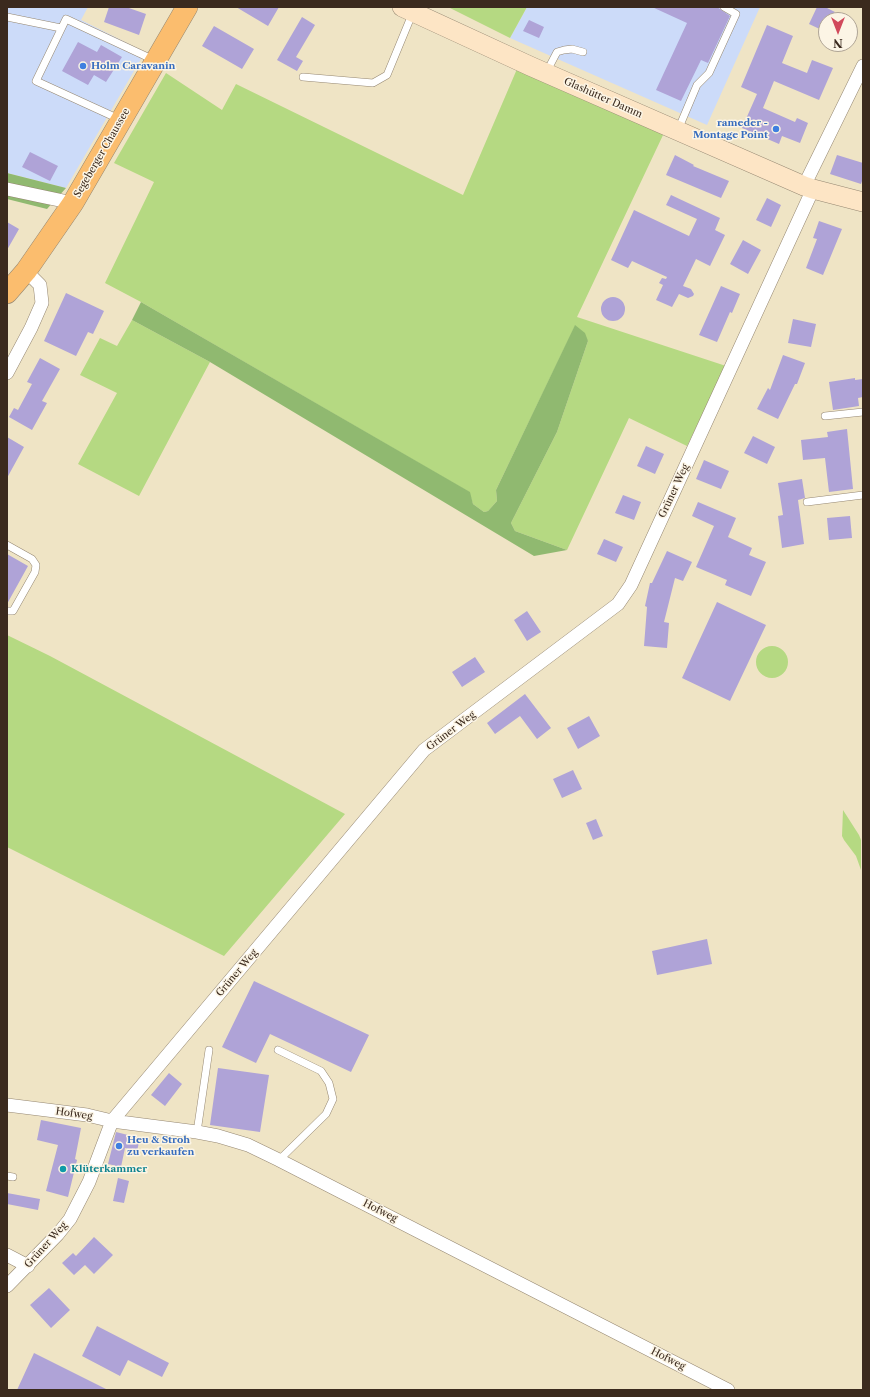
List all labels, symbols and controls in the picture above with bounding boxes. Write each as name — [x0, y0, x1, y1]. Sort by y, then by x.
north arrow — [818, 12, 858, 52]
text: N — [833, 36, 843, 50]
place label: Holm Caravanin — [91, 60, 175, 72]
marker: Holm Caravanin — [78, 61, 88, 71]
street label: Glashütter Damm — [562, 75, 644, 121]
street label: Segeberger Chaussee — [71, 106, 133, 200]
place label: rameder - Montage Point — [693, 117, 768, 140]
marker: rameder - Montage Point — [771, 124, 781, 134]
street label: Grüner Weg — [656, 462, 692, 520]
street label: Grüner Weg — [424, 709, 478, 753]
street label: Grüner Weg — [214, 947, 260, 999]
street label: Hofweg — [55, 1105, 93, 1123]
place label: Heu & Stroh zu verkaufen — [127, 1134, 194, 1158]
marker: Heu & Stroh zu verkaufen — [114, 1141, 124, 1151]
place label: Klüterkammer — [71, 1163, 147, 1175]
marker: Klüterkammer — [58, 1164, 68, 1174]
street label: Hofweg — [361, 1197, 399, 1225]
street label: Grüner Weg — [22, 1219, 70, 1271]
street label: Hofweg — [649, 1345, 687, 1373]

